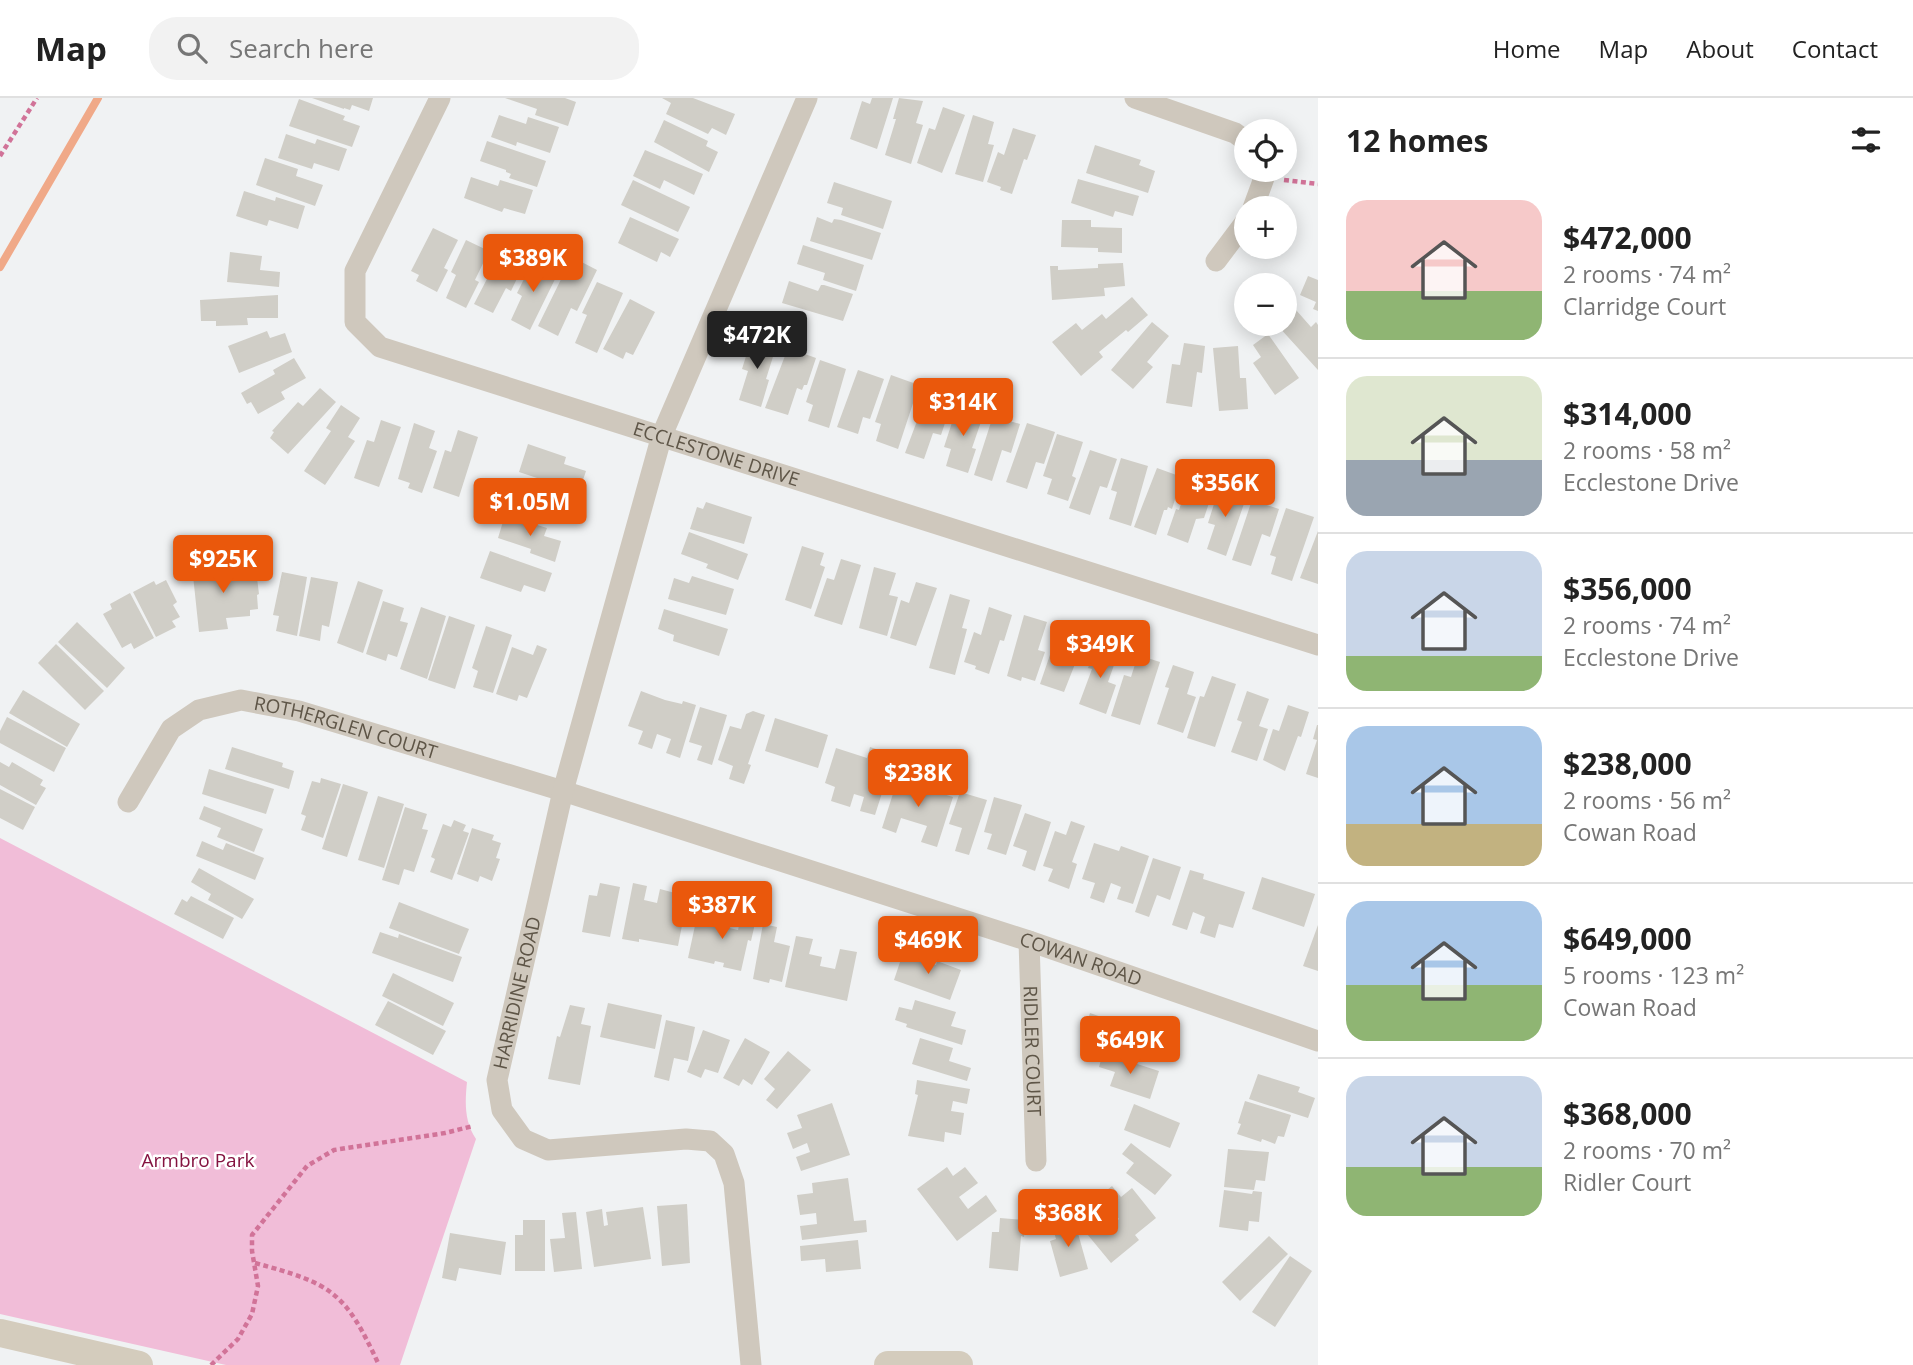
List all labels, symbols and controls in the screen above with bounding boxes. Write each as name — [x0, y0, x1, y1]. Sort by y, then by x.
search box — [149, 17, 639, 80]
text: Map — [35, 26, 107, 71]
icon: search — [173, 29, 211, 67]
text: Search here — [229, 30, 374, 66]
text: Home — [1493, 32, 1561, 65]
text: Map — [1599, 32, 1648, 65]
text: About — [1686, 32, 1754, 65]
text: Contact — [1792, 32, 1878, 65]
map controls — [1234, 119, 1297, 336]
button: locate — [1234, 119, 1297, 182]
text: 12 homes — [1346, 120, 1489, 161]
icon: filters — [1847, 121, 1885, 159]
button: + — [1234, 196, 1297, 259]
text: $472,000 — [1563, 217, 1692, 258]
icon: home — [1402, 228, 1486, 312]
pin: $389K — [484, 234, 582, 294]
text: $389K — [499, 241, 567, 273]
text: 2 rooms · 74 m² — [1563, 258, 1731, 290]
button: − — [1234, 273, 1297, 336]
text: Clarridge Court — [1563, 290, 1726, 322]
pin: $472K — [708, 312, 806, 371]
text: $472K — [723, 318, 791, 350]
pin: $314K — [914, 378, 1012, 438]
text: $314K — [929, 385, 997, 417]
text: $314,000 — [1563, 393, 1692, 434]
icon: home — [1402, 404, 1486, 488]
street label: ECCLESTONE DRIVE — [630, 415, 803, 492]
text: 2 rooms · 58 m² — [1563, 434, 1731, 466]
pin: $356K — [1176, 460, 1274, 519]
text: $356K — [1191, 466, 1259, 498]
text: Ecclestone Drive — [1563, 466, 1739, 498]
pin: $1.05M — [473, 478, 587, 538]
text: $1.05M — [490, 485, 570, 517]
pin: $925K — [174, 536, 272, 595]
text: $925K — [189, 542, 257, 574]
text: $356,000 — [1563, 568, 1692, 609]
icon: home — [1402, 579, 1486, 663]
text: 2 rooms · 74 m² — [1563, 609, 1731, 641]
pin: $349K — [1051, 620, 1149, 680]
text: $349K — [1066, 627, 1134, 659]
text: Ecclestone Drive — [1563, 641, 1739, 673]
street label: ROTHERGLEN COURT — [252, 690, 441, 765]
text: $238,000 — [1563, 743, 1692, 784]
pin: $238K — [869, 750, 967, 809]
icon: home — [1402, 754, 1486, 838]
text: $238K — [884, 756, 952, 788]
text: 2 rooms · 56 m² — [1563, 784, 1731, 816]
text: Cowan Road — [1563, 816, 1697, 848]
pin: $387K — [673, 882, 771, 941]
text: $387K — [688, 888, 756, 920]
street label: HARRIDINE ROAD — [487, 914, 547, 1072]
pin: $469K — [879, 916, 977, 976]
text: $649,000 — [1563, 918, 1692, 959]
text: $469K — [894, 923, 962, 955]
street label: COWAN ROAD — [1016, 926, 1145, 992]
icon: home — [1402, 929, 1486, 1013]
text: 5 rooms · 123 m² — [1563, 959, 1744, 991]
street label: RIDLER COURT — [1017, 985, 1048, 1117]
text: Cowan Road — [1563, 991, 1697, 1023]
pin: $649K — [1081, 1016, 1179, 1076]
text: $649K — [1096, 1023, 1164, 1055]
text: $368,000 — [1563, 1093, 1692, 1134]
icon: home — [1402, 1104, 1486, 1188]
text: 2 rooms · 70 m² — [1563, 1134, 1731, 1166]
park label: Armbro Park — [142, 1147, 254, 1173]
text: Ridler Court — [1563, 1166, 1691, 1198]
pin: $368K — [1019, 1190, 1117, 1249]
text: $368K — [1034, 1196, 1102, 1228]

